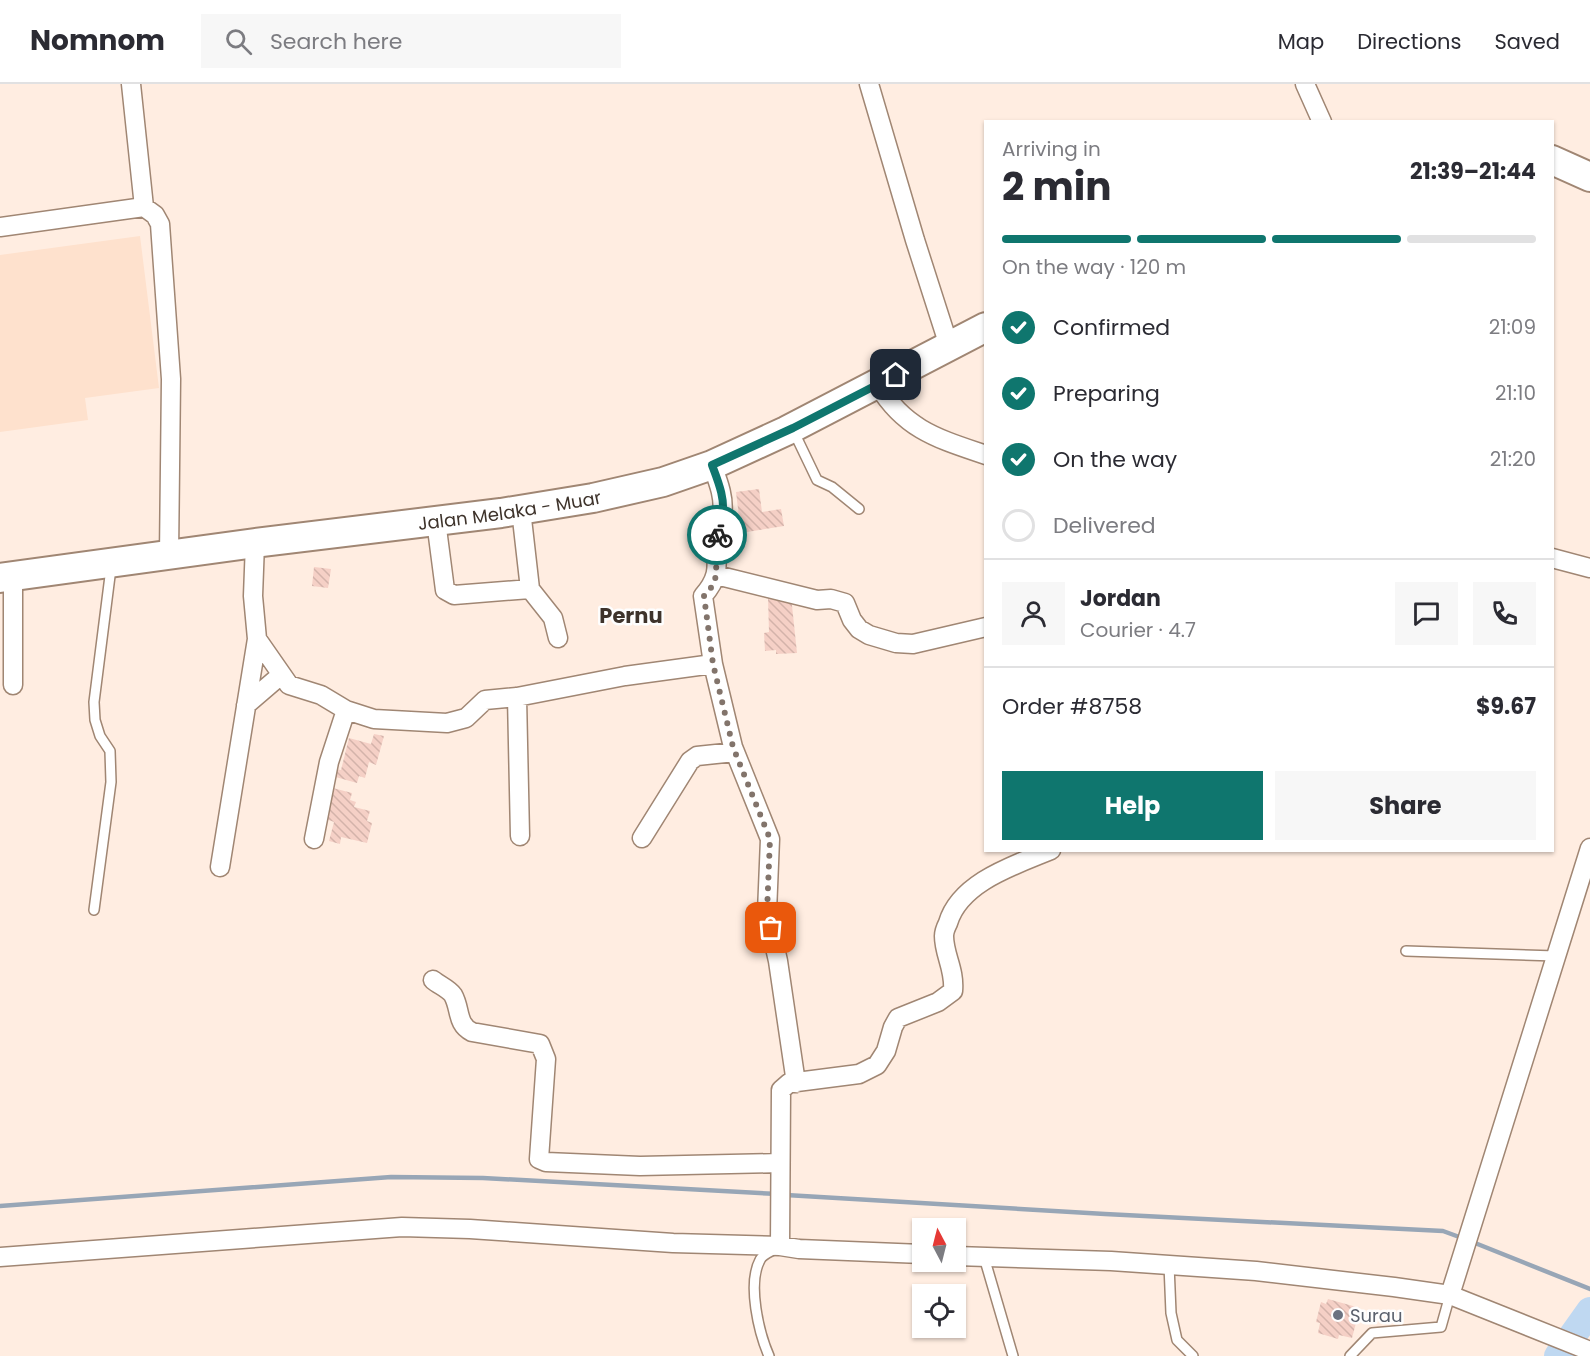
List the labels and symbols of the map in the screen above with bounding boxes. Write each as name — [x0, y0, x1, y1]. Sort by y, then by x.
pin — [870, 349, 921, 400]
street label: Jalan Melaka - Muar — [416, 484, 604, 536]
courier — [687, 505, 747, 565]
district label: Pernu — [599, 601, 663, 630]
pin — [745, 902, 796, 953]
north arrow — [912, 1218, 966, 1272]
place label: Surau — [1350, 1303, 1403, 1328]
marker: Surau — [1331, 1308, 1345, 1322]

